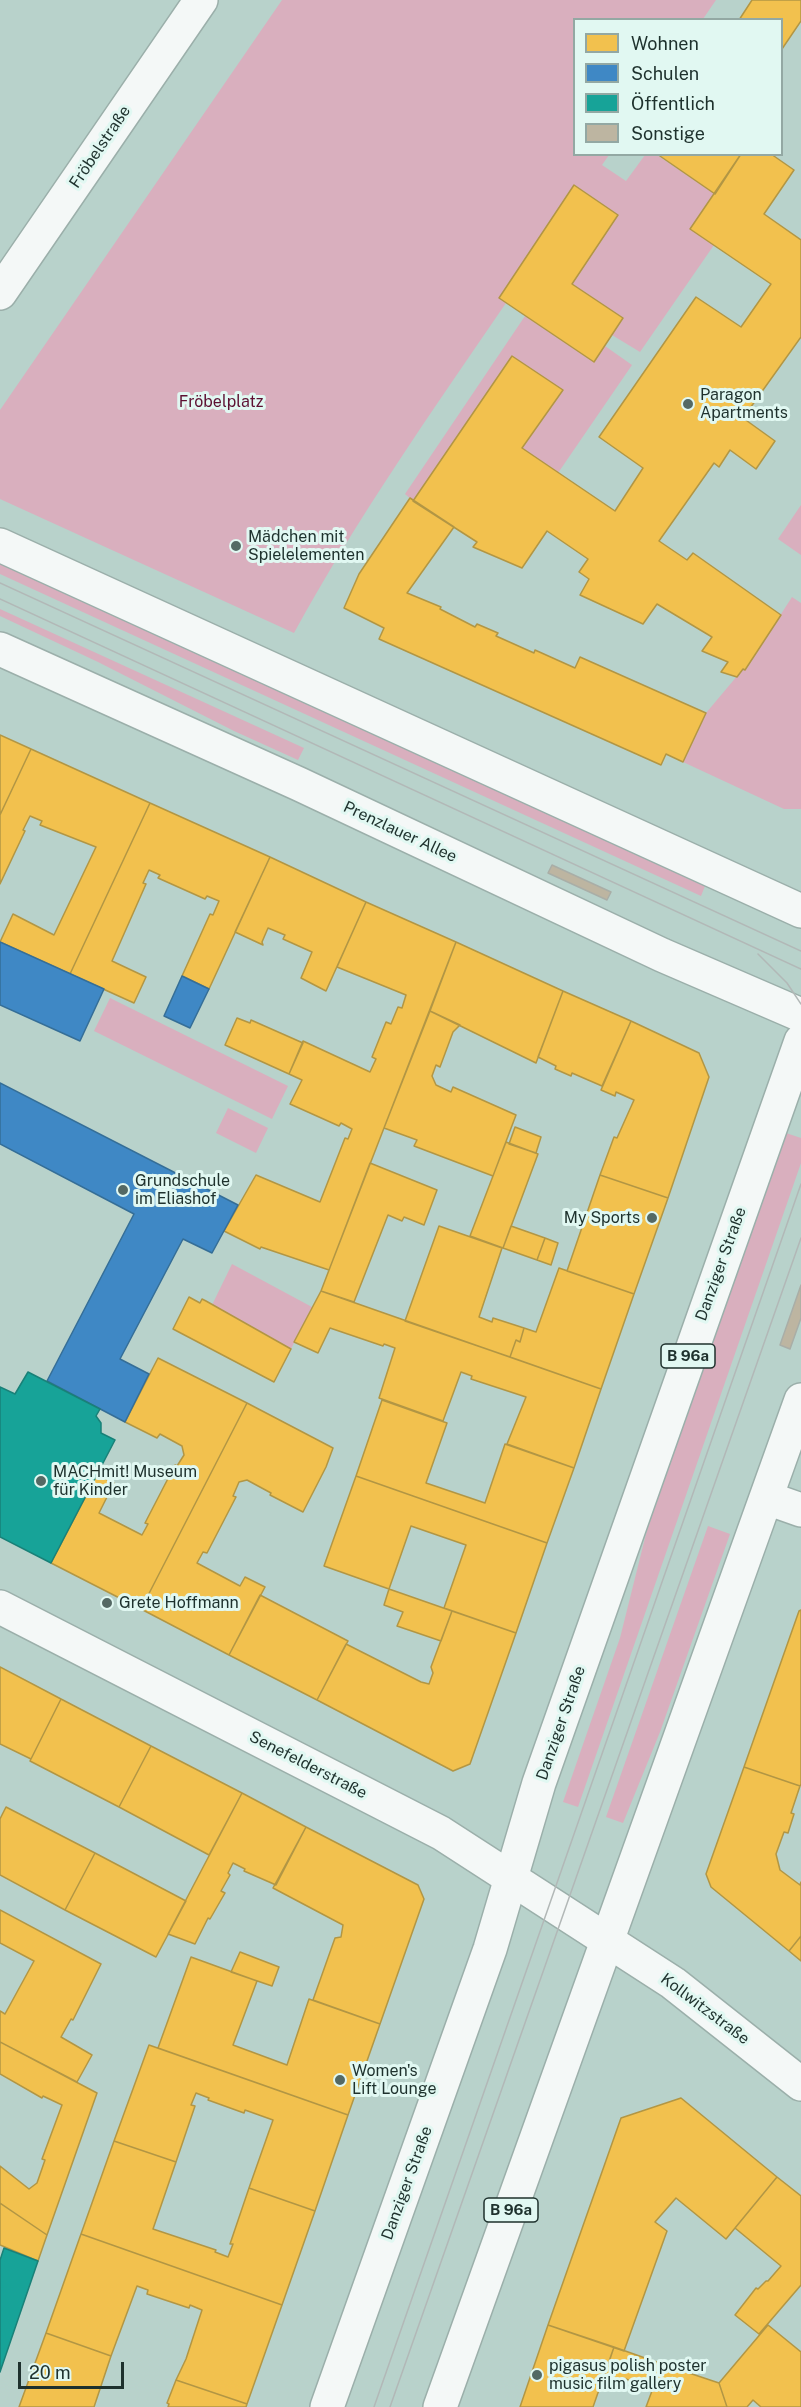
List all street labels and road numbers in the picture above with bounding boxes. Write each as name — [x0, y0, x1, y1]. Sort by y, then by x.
street label: Fröbelstraße — [65, 102, 135, 192]
street label: Prenzlauer Allee — [340, 797, 460, 867]
street label: Danziger Straße — [692, 1205, 750, 1323]
road number: B 96a — [661, 1344, 715, 1368]
street label: Danziger Straße — [532, 1663, 590, 1783]
street label: Senefelderstraße — [246, 1727, 370, 1803]
street label: Kollwitzstraße — [657, 1969, 753, 2049]
street label: Danziger Straße — [378, 2124, 436, 2242]
road number: B 96a — [484, 2198, 538, 2222]

